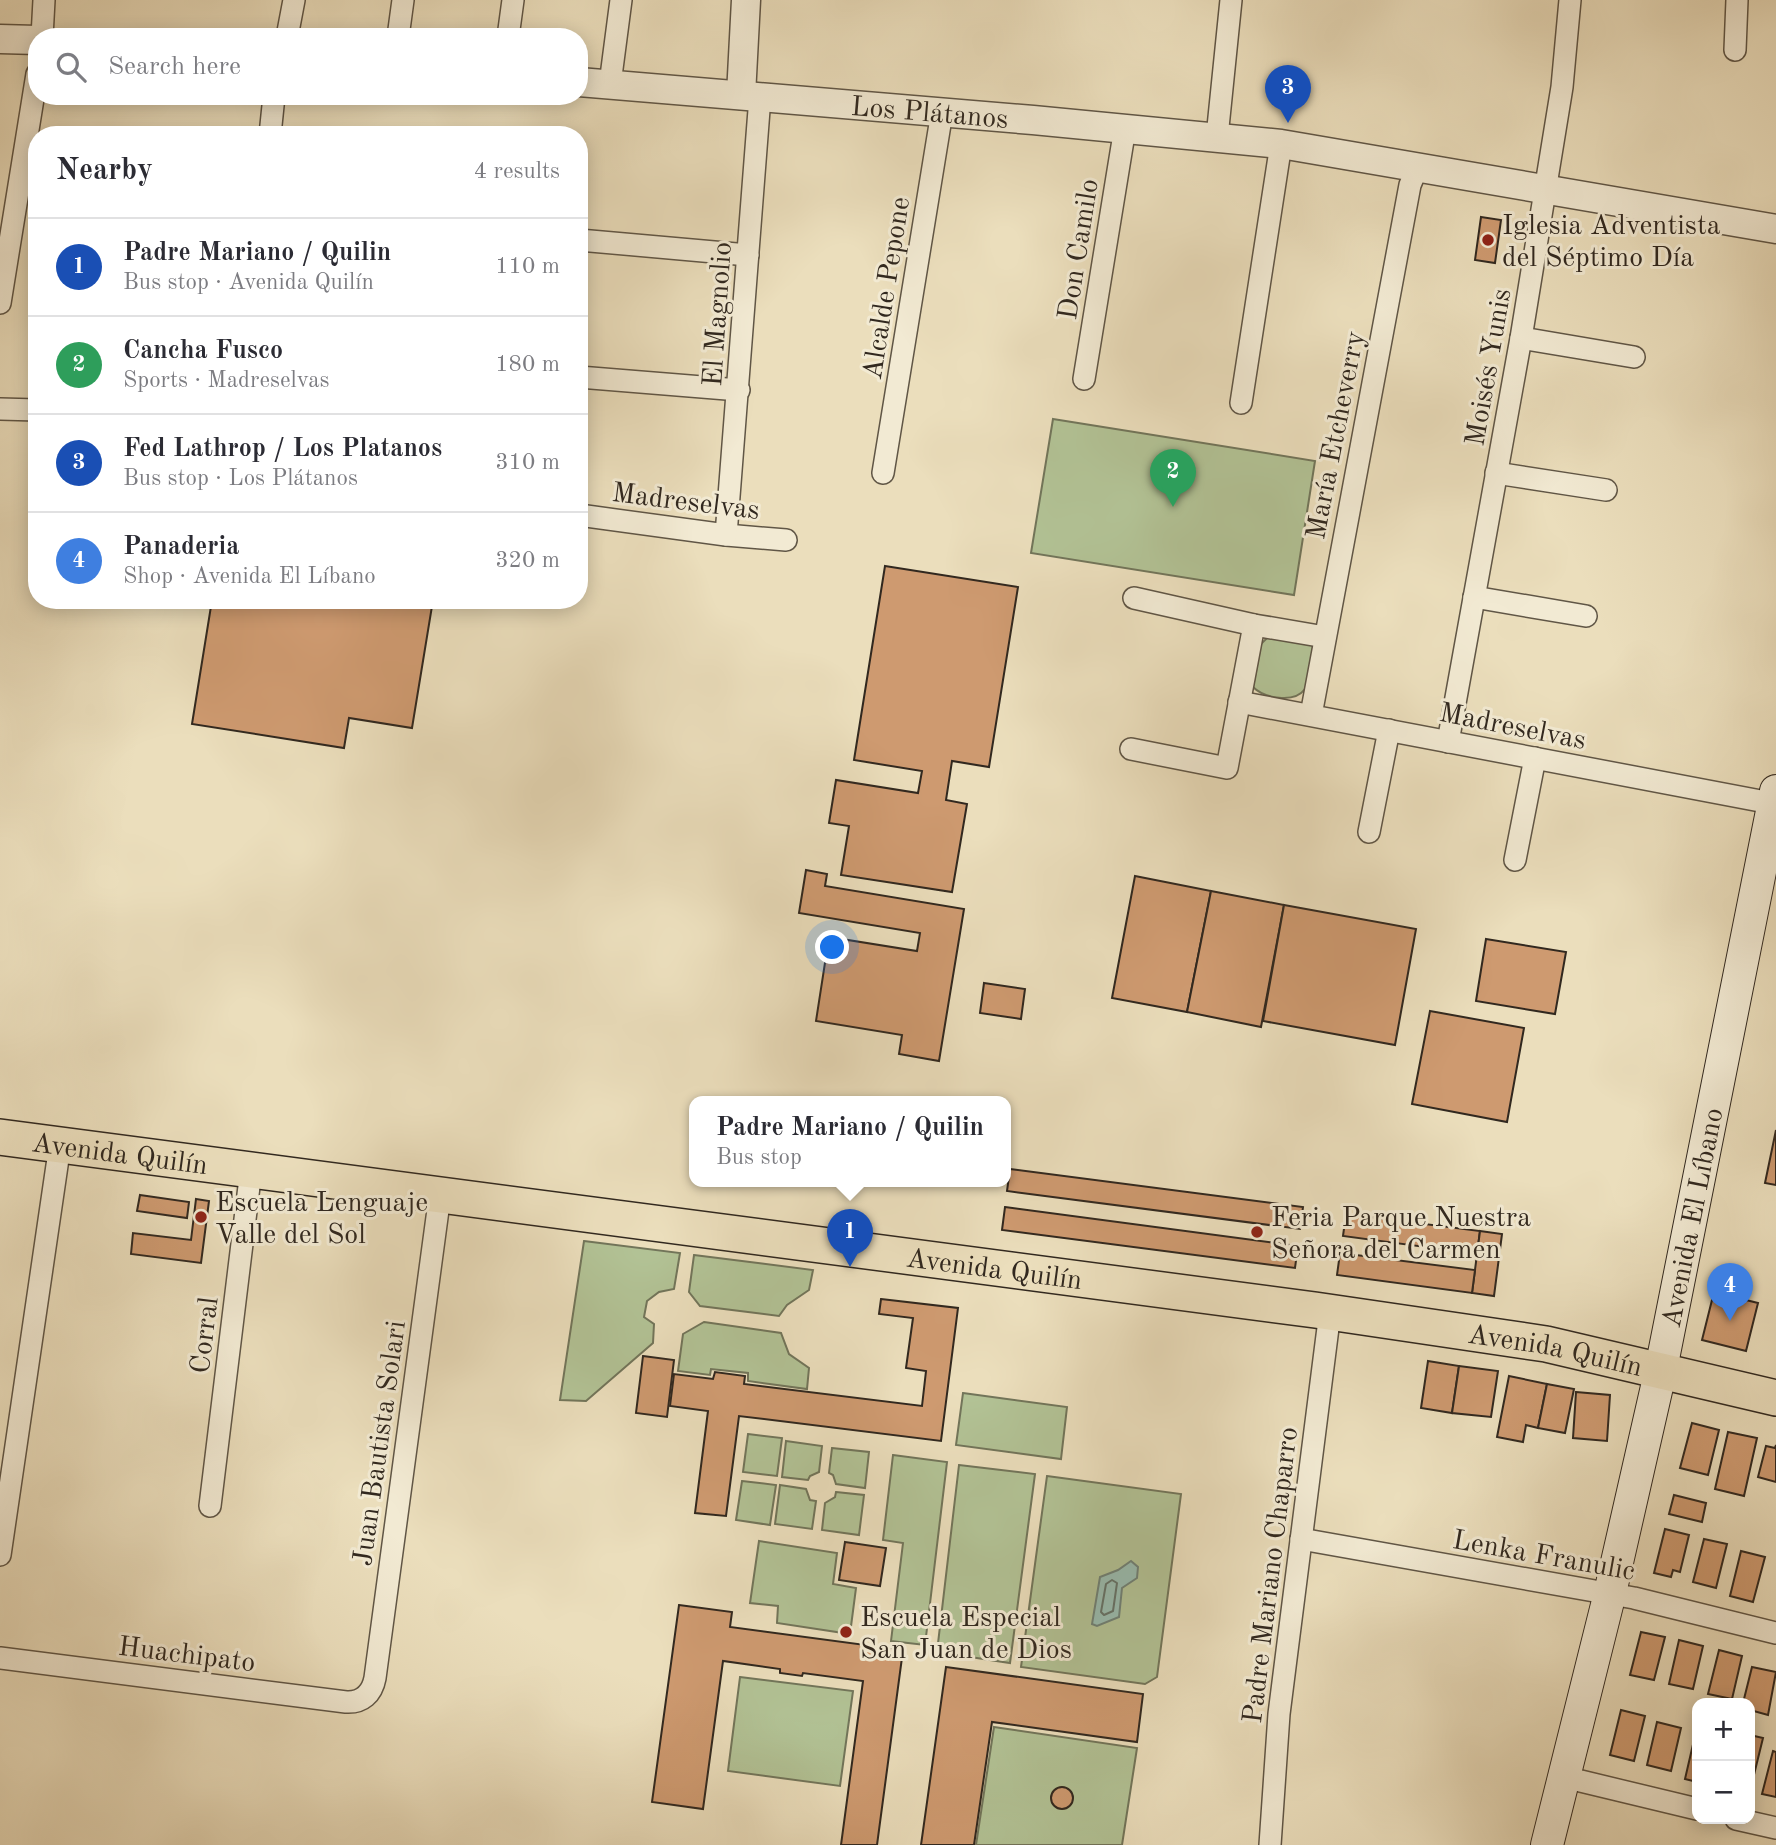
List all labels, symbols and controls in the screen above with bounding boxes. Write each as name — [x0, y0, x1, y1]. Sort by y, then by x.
search box — [28, 28, 588, 105]
icon: search — [52, 48, 90, 86]
text: Search here — [108, 54, 241, 80]
pin: 3 — [1265, 65, 1311, 123]
street label: Los Plátanos — [850, 94, 1009, 135]
text: Nearby — [56, 156, 153, 186]
text: 4 results — [474, 160, 560, 183]
street label: Don Camilo — [1055, 177, 1105, 322]
street label: Alcalde Pepone — [860, 195, 916, 382]
place label: Iglesia Adventista del Séptimo Día — [1502, 213, 1721, 273]
marker: Iglesia Adventista del Séptimo Día — [1480, 232, 1496, 248]
text: Padre Mariano / Quilin — [123, 240, 391, 266]
street label: El Magnolio — [700, 241, 738, 388]
text: 1 — [72, 255, 86, 278]
text: 110 m — [495, 255, 560, 278]
text: Bus stop · Avenida Quilín — [123, 271, 374, 294]
street label: Moisés Yunis — [1462, 287, 1518, 448]
street label: María Etcheverry — [1303, 329, 1371, 542]
text: Cancha Fusco — [123, 338, 283, 364]
text: 2 — [72, 353, 86, 376]
text: 180 m — [495, 353, 560, 376]
text: Sports · Madreselvas — [123, 369, 330, 392]
text: Fed Lathrop / Los Platanos — [123, 436, 442, 462]
pin: 2 — [1150, 449, 1196, 507]
text: 3 — [72, 451, 86, 474]
text: 310 m — [495, 451, 560, 474]
text: Bus stop · Los Plátanos — [123, 467, 358, 490]
street label: Madreselvas — [610, 480, 761, 526]
text: Panaderia — [123, 534, 239, 560]
text: 4 — [72, 549, 86, 572]
text: 320 m — [495, 549, 560, 572]
text: Shop · Avenida El Líbano — [123, 565, 376, 588]
street label: Madreselvas — [1437, 700, 1588, 756]
your location — [815, 930, 849, 964]
popup — [689, 1096, 1011, 1187]
street label: Avenida El Líbano — [1659, 1106, 1730, 1330]
text: Padre Mariano / Quilin — [716, 1115, 984, 1141]
street label: Avenida Quilín — [30, 1130, 209, 1181]
text: Bus stop — [716, 1146, 802, 1169]
place label: Escuela Lenguaje Valle del Sol — [215, 1190, 428, 1250]
place label: Feria Parque Nuestra Señora del Carmen — [1271, 1205, 1531, 1265]
marker: Escuela Lenguaje Valle del Sol — [193, 1209, 209, 1225]
pin: 1 — [827, 1209, 873, 1267]
marker: Feria Parque Nuestra Señora del Carmen — [1249, 1224, 1265, 1240]
street label: Avenida Quilín — [904, 1245, 1084, 1296]
pin: 4 — [1707, 1263, 1753, 1321]
street label: Corral — [187, 1295, 225, 1375]
street label: Juan Bautista Solari — [350, 1319, 412, 1568]
street label: Avenida Quilín — [1466, 1322, 1645, 1383]
street label: Padre Mariano Chaparro — [1240, 1426, 1304, 1725]
street label: Lenka Franulic — [1450, 1527, 1637, 1587]
place label: Escuela Especial San Juan de Dios — [860, 1605, 1072, 1665]
marker: Escuela Especial San Juan de Dios — [838, 1624, 854, 1640]
street label: Huachipato — [117, 1634, 257, 1678]
map controls — [1692, 1698, 1755, 1824]
button: + — [1692, 1698, 1755, 1761]
button: − — [1692, 1761, 1755, 1824]

